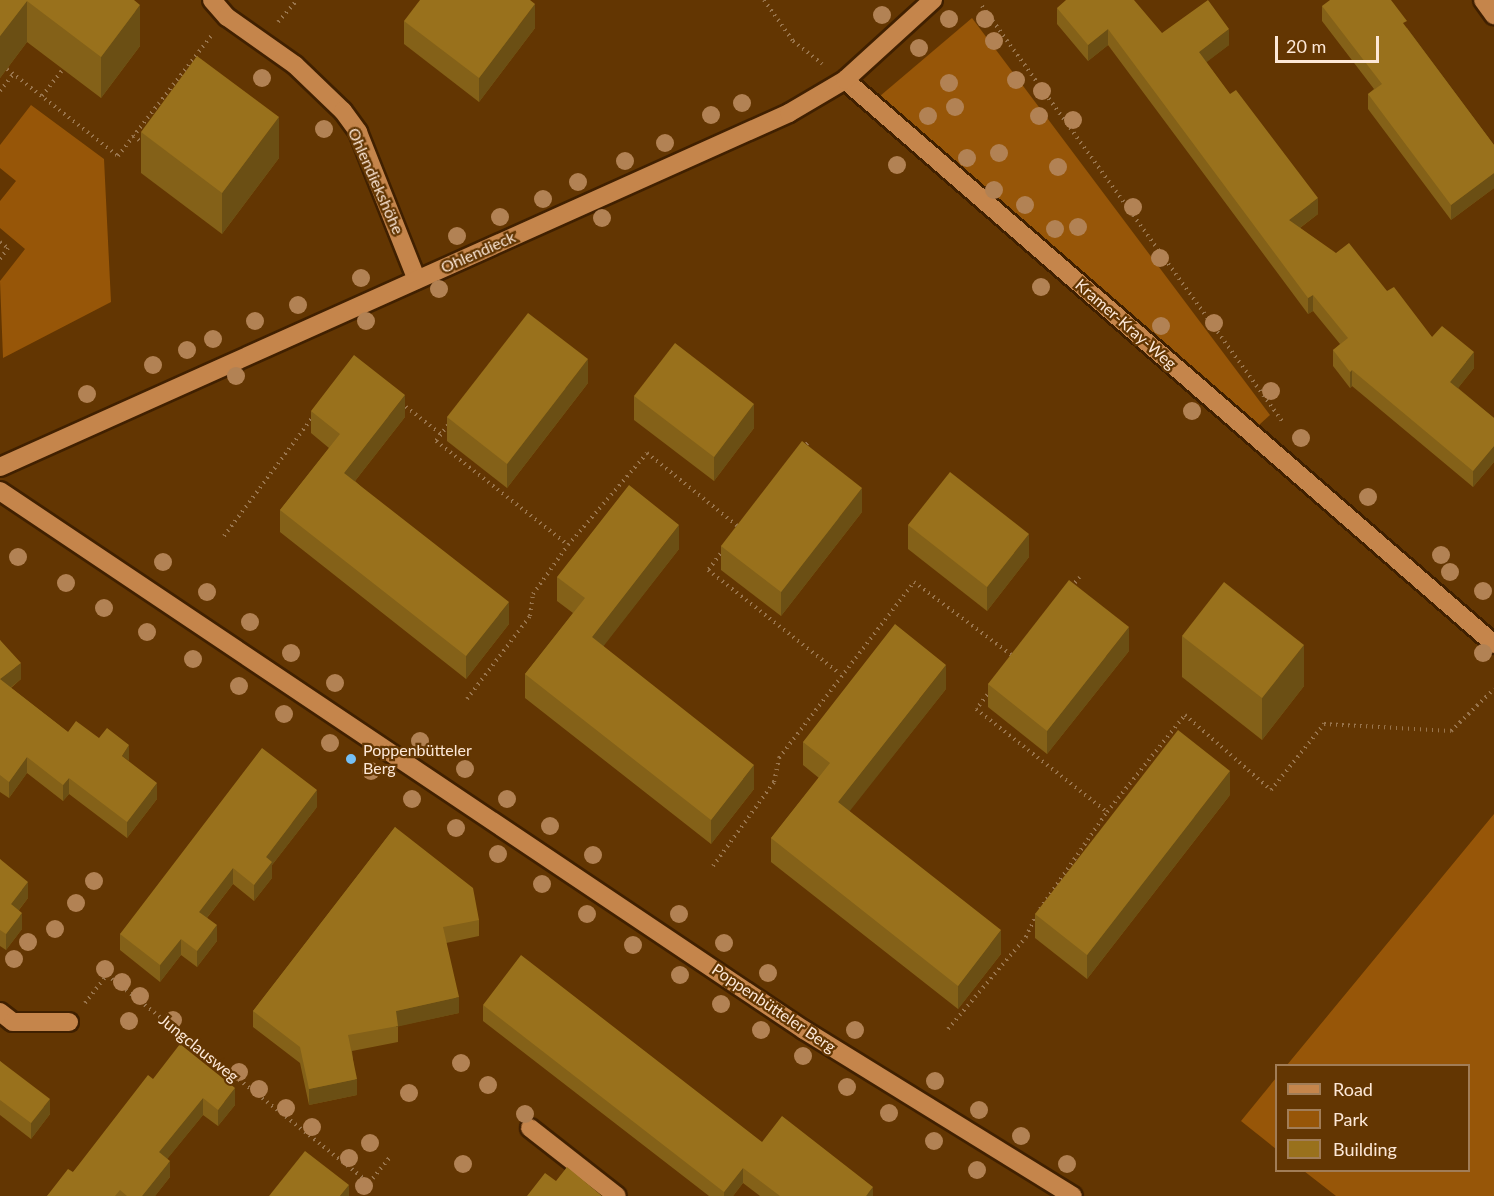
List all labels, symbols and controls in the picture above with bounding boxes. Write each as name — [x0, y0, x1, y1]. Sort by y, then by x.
scale bar — [1278, 24, 1382, 62]
text: 20 m — [1286, 35, 1326, 57]
street label: Ohlendiekshöhe — [344, 125, 408, 237]
street label: Ohlendieck — [438, 227, 518, 277]
street label: Kramer-Kray-Weg — [1072, 275, 1180, 373]
place label: Poppenbütteler Berg — [363, 740, 472, 778]
marker: Poppenbütteler Berg — [344, 752, 358, 766]
street label: Poppenbütteler Berg — [708, 959, 840, 1057]
street label: Jungclausweg — [155, 1010, 243, 1086]
legend — [1275, 1064, 1470, 1172]
text: Road — [1333, 1078, 1373, 1100]
text: Park — [1333, 1108, 1368, 1130]
text: Building — [1333, 1138, 1397, 1160]

